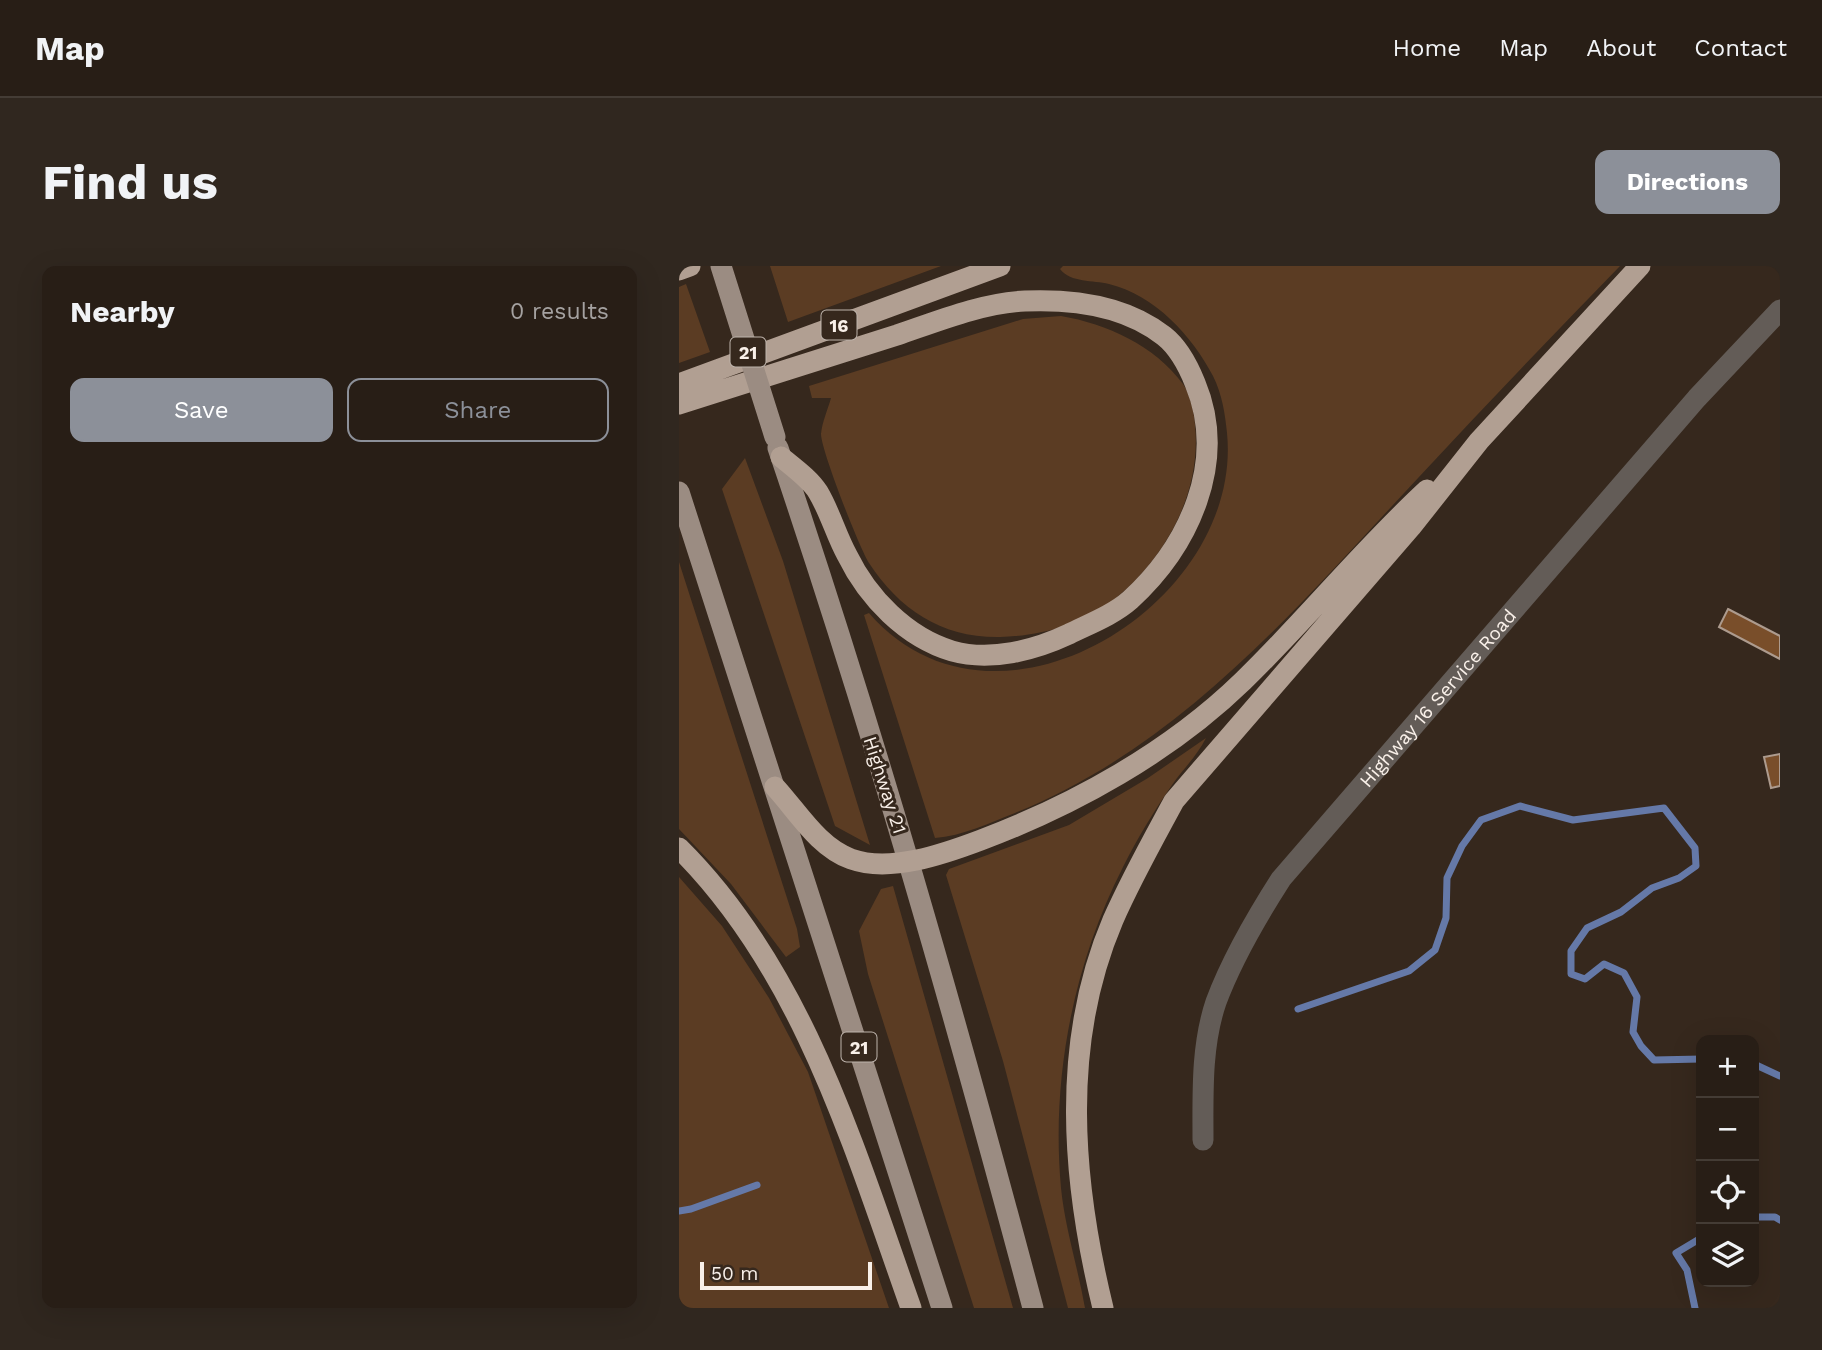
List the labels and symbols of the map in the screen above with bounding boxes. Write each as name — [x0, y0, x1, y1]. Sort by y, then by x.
road number: 16 — [821, 310, 857, 340]
road number: 21 — [731, 338, 765, 366]
street label: Highway 16 Service Road — [1354, 604, 1521, 792]
street label: Highway 21 — [858, 733, 912, 837]
road number: 21 — [841, 1032, 877, 1062]
scale bar — [700, 1259, 871, 1291]

